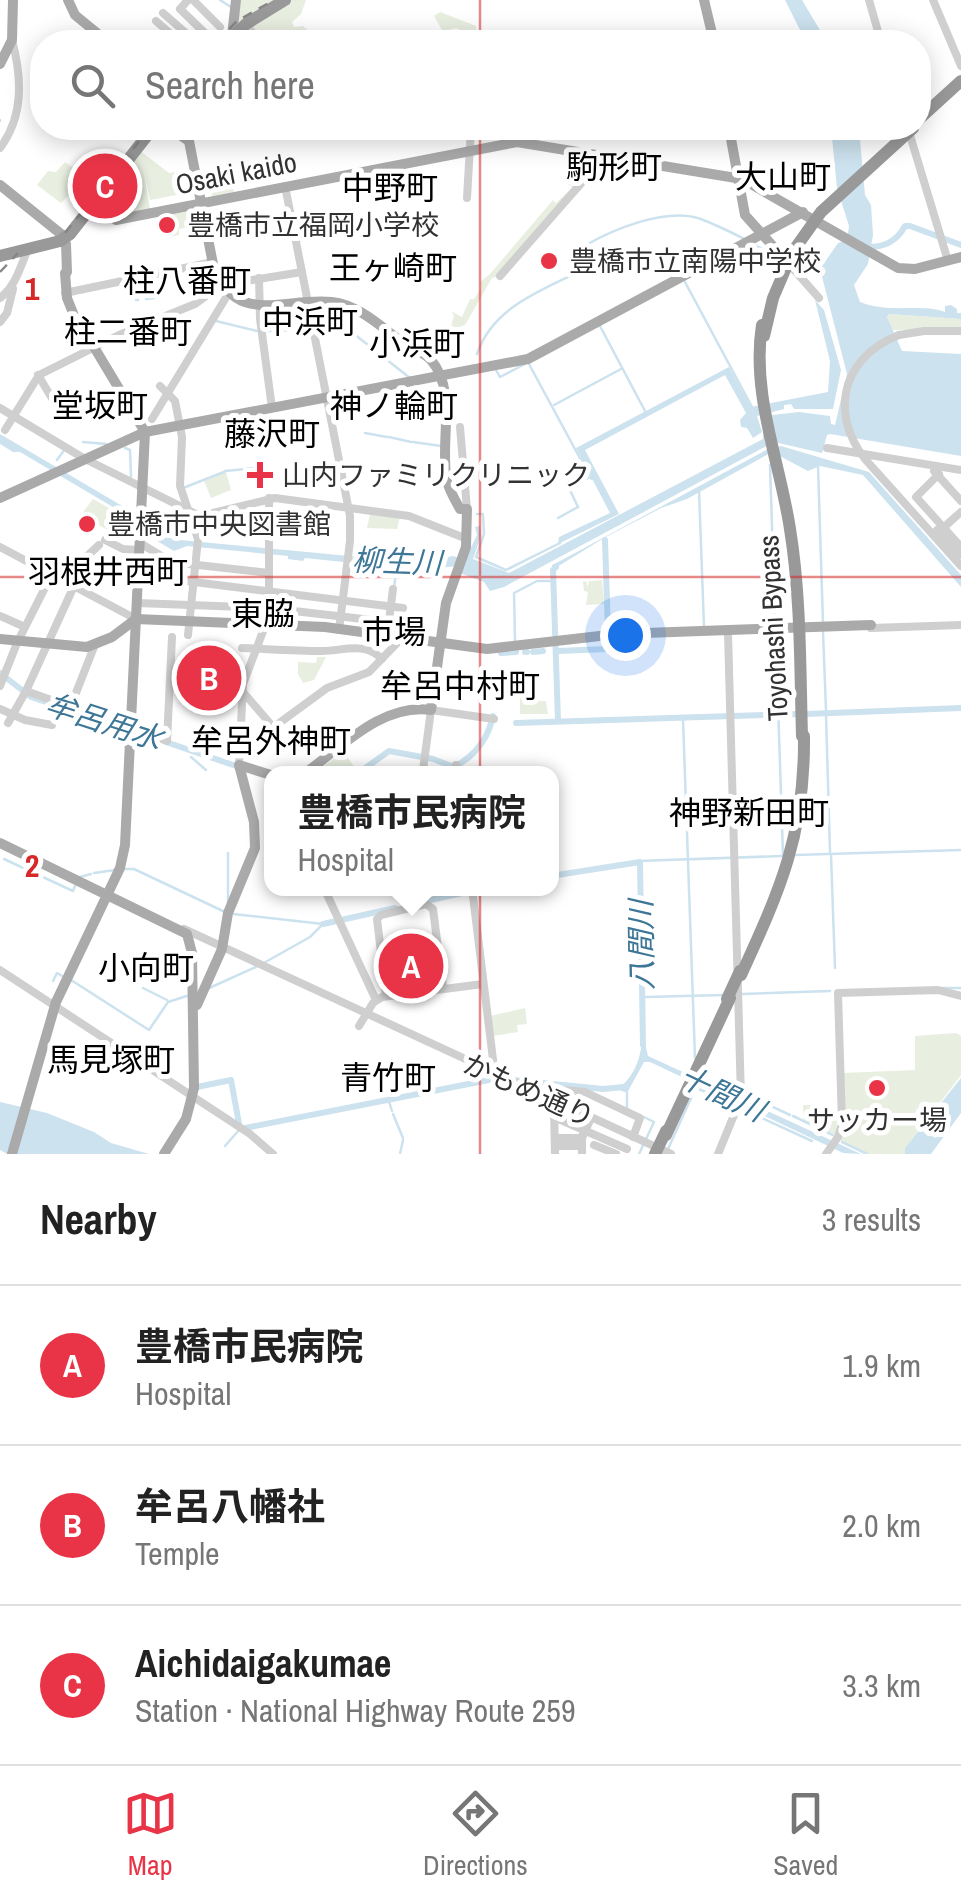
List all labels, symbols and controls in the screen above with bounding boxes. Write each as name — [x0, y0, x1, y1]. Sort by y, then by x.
search box — [30, 30, 931, 140]
icon: search — [65, 58, 120, 113]
text: Search here — [145, 60, 315, 111]
street label: Osaki kaido — [172, 143, 300, 203]
district label: 駒形町 — [566, 145, 662, 188]
pin: C — [72, 148, 138, 224]
district label: 大山町 — [735, 155, 831, 198]
district label: 中野町 — [342, 166, 438, 209]
place label: 豊橋市立福岡小学校 — [187, 206, 439, 244]
marker: 豊橋市立福岡小学校 — [156, 214, 178, 236]
place label: 豊橋市立南陽中学校 — [569, 242, 821, 280]
district label: 王ヶ崎町 — [329, 246, 457, 289]
marker: 豊橋市立南陽中学校 — [538, 250, 560, 272]
district label: 柱八番町 — [123, 259, 251, 302]
text: 1 — [25, 267, 40, 310]
district label: 中浜町 — [262, 300, 358, 343]
district label: 柱二番町 — [64, 310, 192, 353]
district label: 小浜町 — [369, 322, 465, 365]
district label: 堂坂町 — [52, 384, 148, 427]
district label: 神ノ輪町 — [330, 384, 458, 427]
district label: 藤沢町 — [224, 412, 320, 455]
place label: 山内ファミリクリニック — [282, 456, 590, 494]
marker: 山内ファミリクリニック — [247, 462, 273, 488]
place label: 豊橋市中央図書館 — [107, 505, 331, 543]
marker: 豊橋市中央図書館 — [76, 513, 98, 535]
street label: Toyohashi Bypass — [749, 534, 797, 722]
water label: 柳生川 — [351, 539, 446, 583]
district label: 羽根井西町 — [28, 550, 188, 593]
district label: 東脇 — [231, 592, 295, 635]
district label: 市場 — [362, 610, 426, 653]
your location — [600, 610, 651, 661]
pin: B — [176, 640, 242, 716]
district label: 牟呂中村町 — [380, 664, 540, 707]
water label: 牟呂用水 — [41, 683, 170, 759]
district label: 牟呂外神町 — [191, 719, 351, 762]
popup — [264, 766, 559, 896]
text: 豊橋市民病院 — [297, 787, 526, 838]
district label: 神野新田町 — [669, 791, 829, 834]
text: Hospital — [297, 838, 394, 881]
text: 2 — [25, 844, 39, 887]
water label: 八間川 — [620, 897, 662, 990]
pin: A — [378, 928, 444, 1004]
district label: 小向町 — [98, 946, 194, 989]
district label: 馬見塚町 — [47, 1038, 175, 1081]
street label: かもめ通り — [457, 1044, 601, 1136]
district label: 青竹町 — [340, 1056, 436, 1099]
water label: 十間川 — [673, 1056, 774, 1131]
marker: サッカー場 — [866, 1077, 888, 1099]
place label: サッカー場 — [807, 1101, 947, 1139]
text: Nearby — [40, 1191, 157, 1247]
text: 3 results — [822, 1198, 921, 1241]
text: 豊橋市民病院 — [135, 1321, 363, 1372]
text: A — [63, 1344, 82, 1387]
text: 1.9 km — [842, 1344, 921, 1387]
text: Hospital — [135, 1372, 231, 1415]
text: 牟呂八幡社 — [135, 1481, 325, 1532]
text: B — [63, 1504, 82, 1547]
text: 2.0 km — [842, 1504, 921, 1547]
text: Temple — [135, 1532, 220, 1575]
text: Aichidaigakumae — [135, 1638, 391, 1689]
text: C — [63, 1664, 82, 1707]
text: 3.3 km — [842, 1664, 921, 1707]
text: Station · National Highway Route 259 — [135, 1689, 576, 1732]
tab: Map — [123, 1786, 178, 1884]
tab: Directions — [423, 1786, 528, 1884]
tab: Saved — [773, 1786, 838, 1884]

